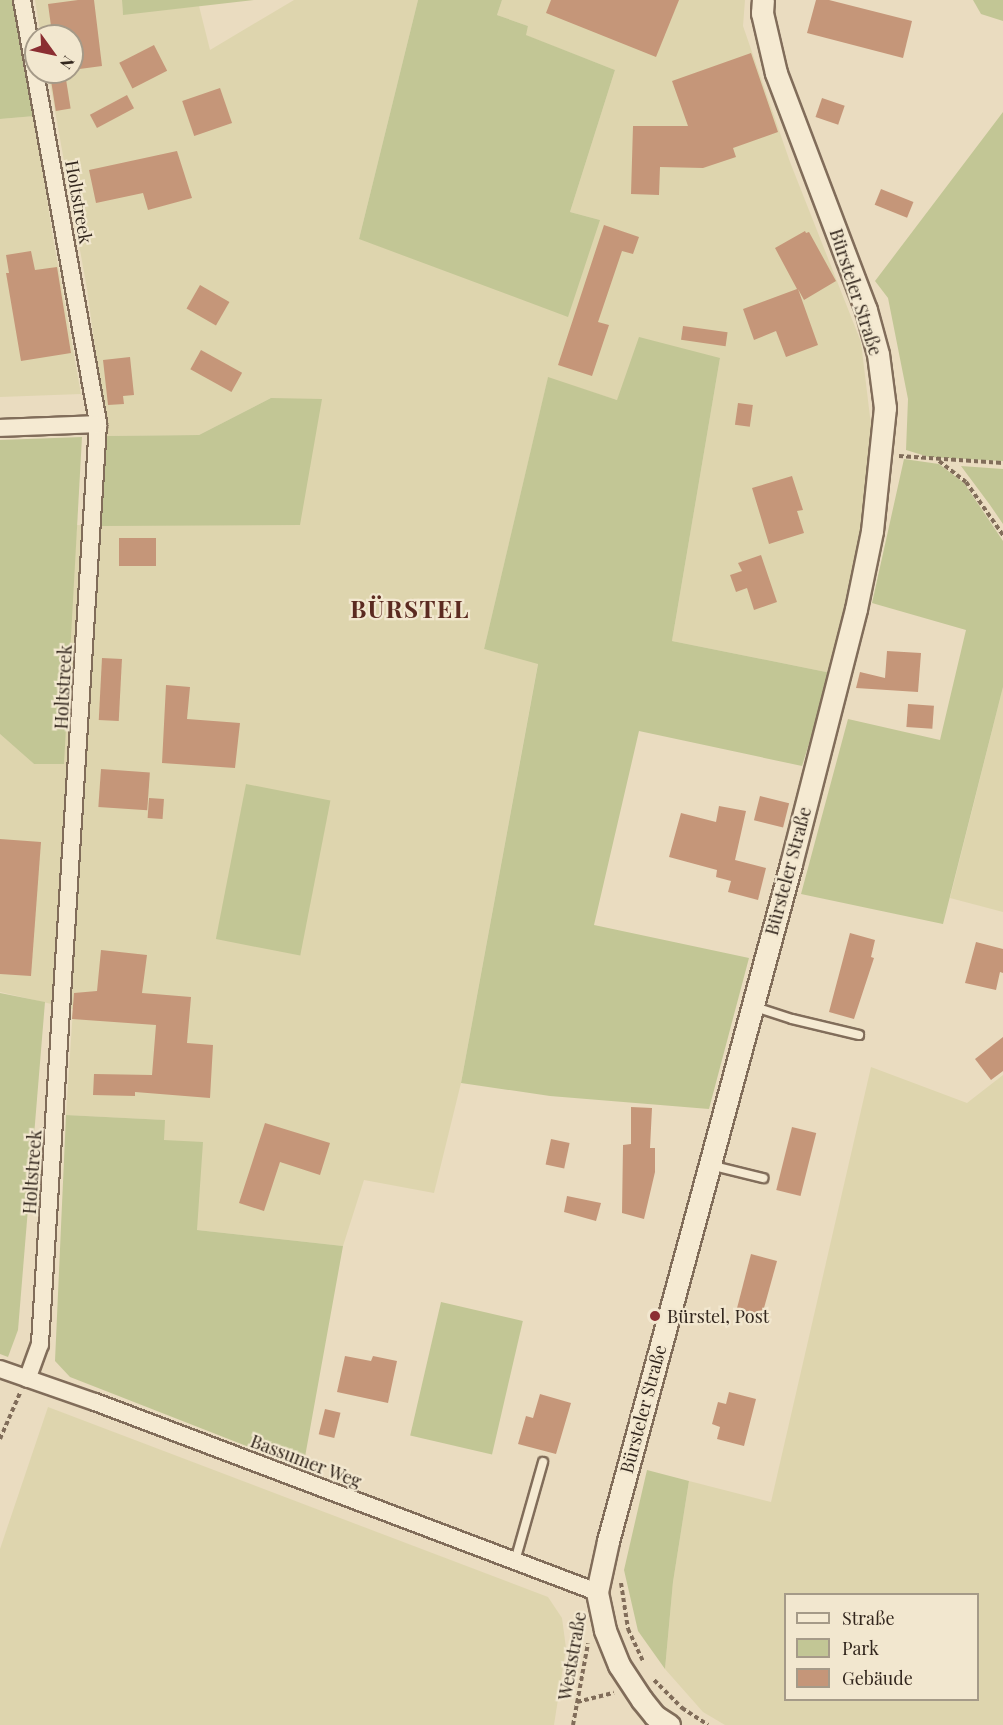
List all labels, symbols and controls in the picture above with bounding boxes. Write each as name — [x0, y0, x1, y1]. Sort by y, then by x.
north arrow — [24, 24, 84, 84]
text: N — [56, 52, 80, 74]
street label: Holtstreek — [61, 158, 97, 246]
street label: Bürsteler Straße — [825, 226, 887, 358]
district label: BÜRSTEL — [350, 595, 470, 623]
street label: Holtstreek — [50, 644, 76, 730]
street label: Bürsteler Straße — [760, 804, 816, 938]
street label: Holtstreek — [18, 1129, 46, 1215]
place label: Bürstel, Post — [667, 1305, 769, 1327]
marker: Bürstel, Post — [648, 1309, 662, 1323]
street label: Bürsteler Straße — [615, 1342, 671, 1476]
street label: Bassumer Weg — [247, 1430, 365, 1492]
legend — [784, 1593, 979, 1701]
text: Straße — [842, 1606, 895, 1630]
street label: Weststraße — [554, 1610, 590, 1702]
text: Park — [842, 1636, 879, 1660]
text: Gebäude — [842, 1666, 913, 1690]

